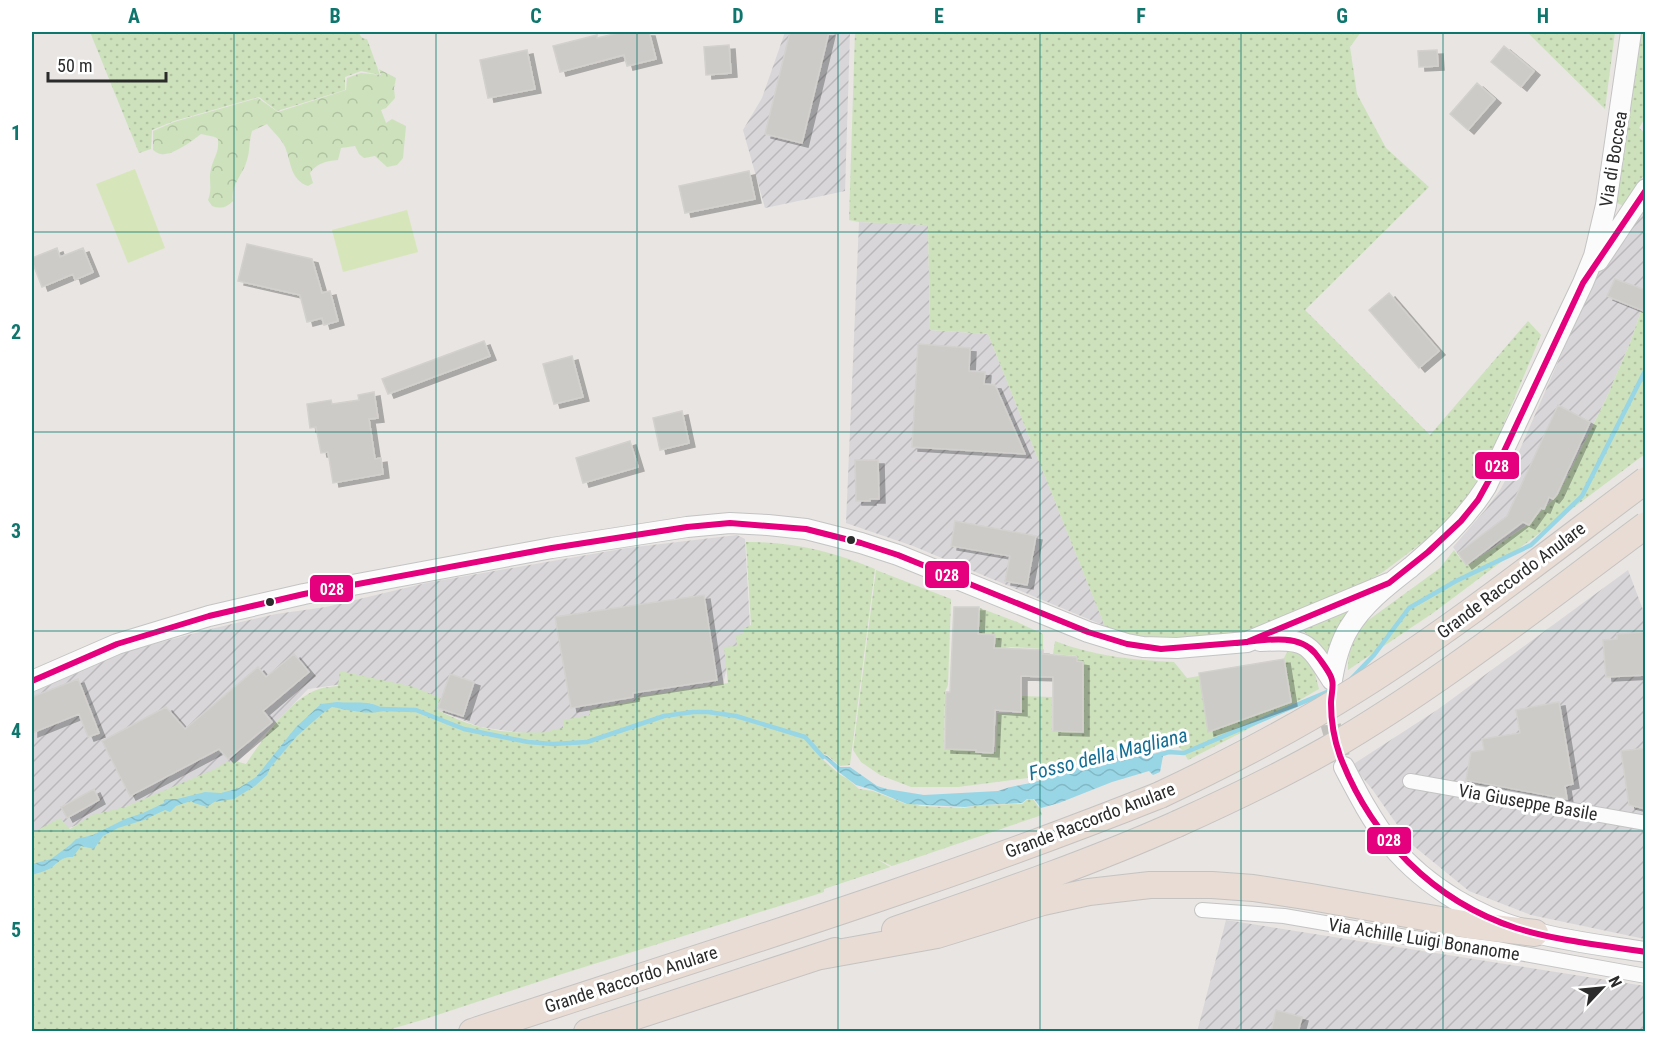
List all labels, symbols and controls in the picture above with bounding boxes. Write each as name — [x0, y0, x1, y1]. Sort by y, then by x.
text: A — [128, 4, 140, 28]
text: B — [329, 4, 341, 28]
text: C — [530, 4, 542, 28]
text: D — [732, 4, 744, 28]
text: E — [934, 4, 944, 28]
text: F — [1136, 4, 1146, 28]
text: G — [1336, 4, 1348, 28]
text: H — [1537, 4, 1549, 28]
scale bar — [48, 45, 166, 83]
text: 50 m — [57, 55, 92, 76]
street label: Via di Boccea — [1595, 110, 1631, 208]
text: 1 — [11, 121, 21, 145]
text: 2 — [11, 320, 21, 344]
line badge: 028 — [1474, 451, 1520, 480]
text: 028 — [1485, 457, 1509, 476]
street label: Grande Raccordo Anulare — [1433, 517, 1589, 643]
text: 3 — [11, 519, 21, 543]
unlabelled marker — [845, 534, 857, 546]
line badge: 028 — [924, 560, 970, 589]
text: 028 — [935, 566, 959, 585]
line badge: 028 — [309, 574, 354, 603]
text: 028 — [320, 580, 344, 599]
unlabelled marker — [264, 596, 276, 608]
text: 4 — [11, 719, 21, 743]
water label: Fosso della Magliana — [1026, 723, 1190, 785]
street label: Grande Raccordo Anulare — [1002, 778, 1178, 862]
street label: Via Giuseppe Basile — [1457, 779, 1599, 825]
line badge: 028 — [1366, 826, 1412, 855]
text: 028 — [1377, 831, 1401, 850]
street label: Via Achille Luigi Bonanome — [1327, 914, 1521, 964]
text: 5 — [11, 918, 21, 942]
street label: Grande Raccordo Anulare — [542, 941, 720, 1017]
north arrow — [1572, 958, 1632, 1018]
text: N — [1604, 973, 1626, 990]

